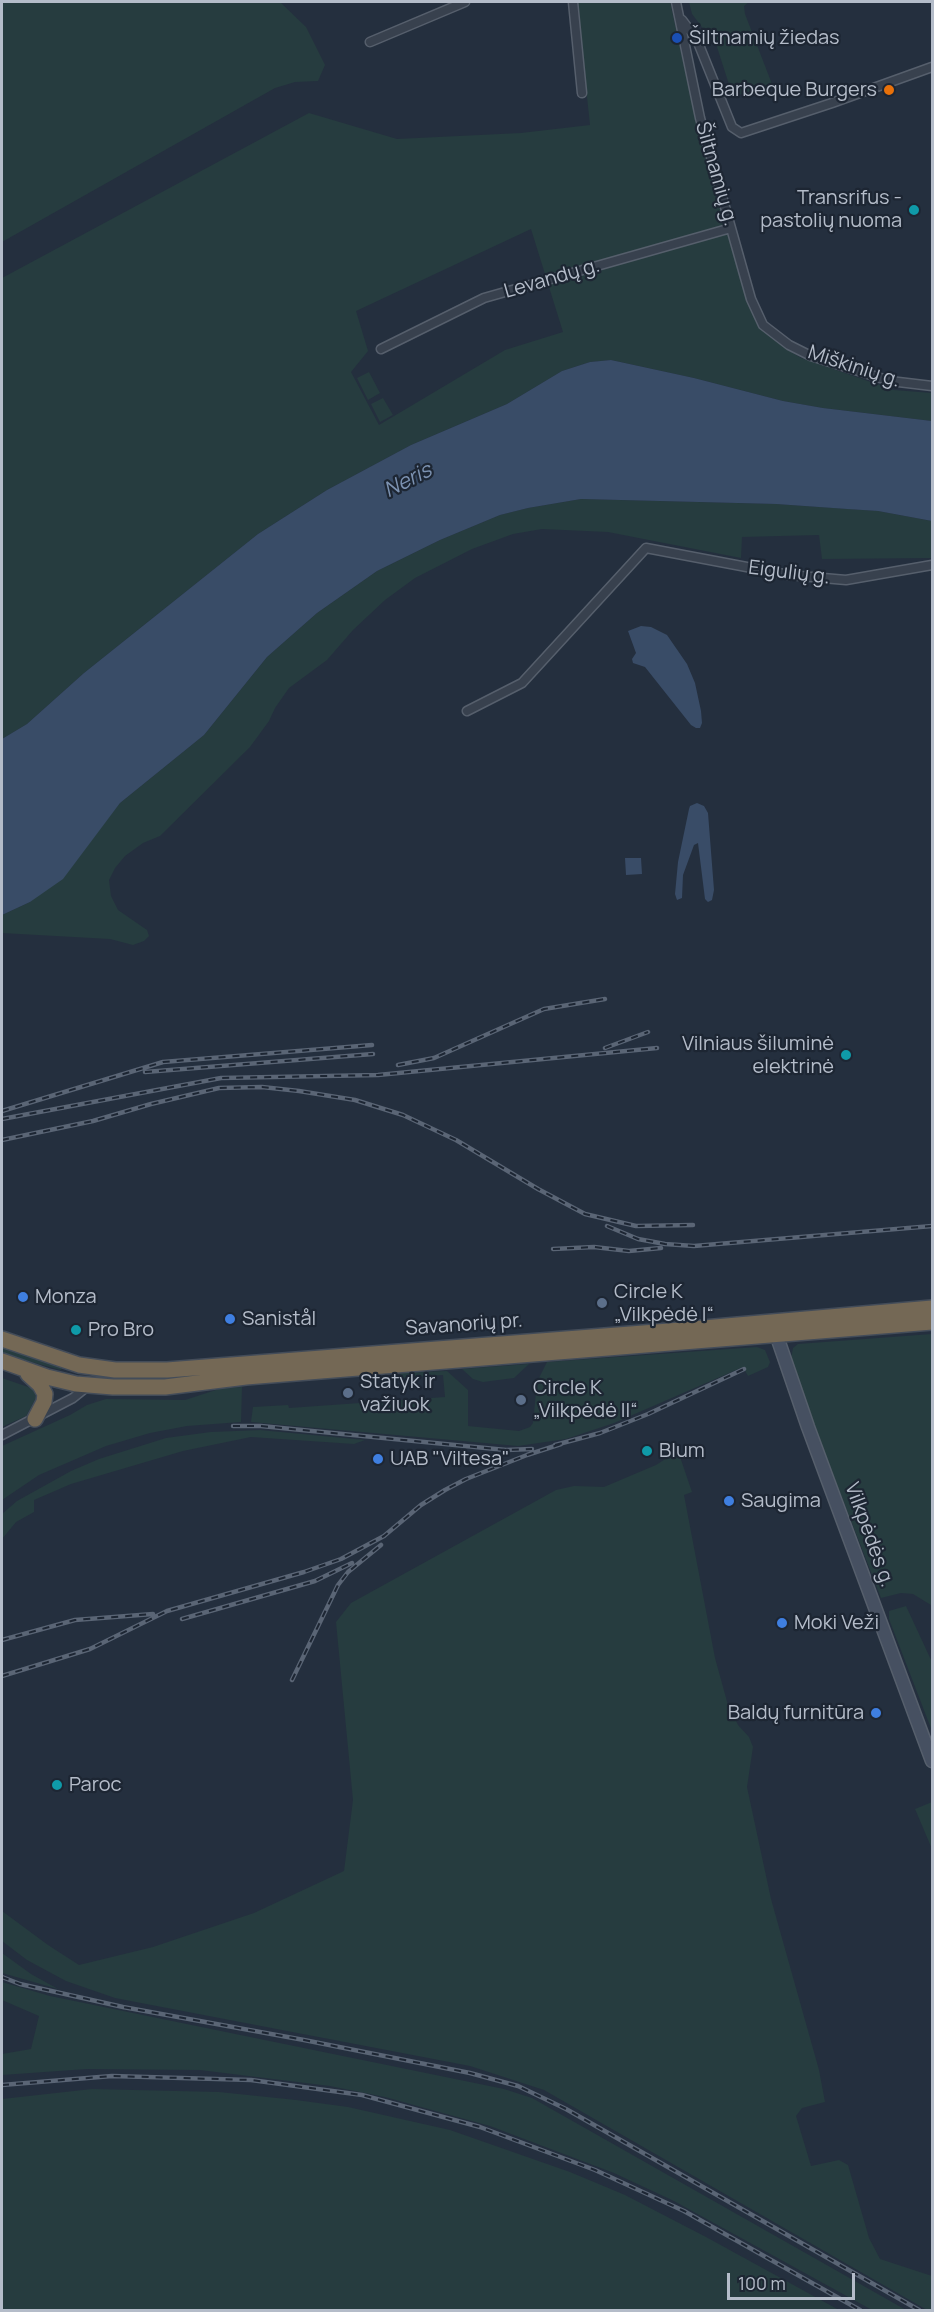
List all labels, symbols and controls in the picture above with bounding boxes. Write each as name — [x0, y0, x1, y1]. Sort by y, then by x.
place label: Šiltnamių žiedas — [689, 26, 840, 50]
marker: Šiltnamių žiedas — [670, 31, 684, 45]
place label: Barbeque Burgers — [712, 78, 877, 102]
marker: Barbeque Burgers — [882, 83, 896, 97]
street label: Šiltnamių g. — [690, 119, 742, 229]
place label: Transrifus - pastolių nuoma — [760, 186, 902, 233]
marker: Transrifus - pastolių nuoma — [907, 203, 921, 217]
street label: Levandų g. — [501, 254, 603, 304]
street label: Miškinių g. — [805, 341, 903, 393]
water label: Neris — [380, 458, 436, 504]
street label: Eigulių g. — [747, 556, 831, 590]
place label: Vilniaus šiluminė elektrinė — [682, 1032, 834, 1079]
marker: Vilniaus šiluminė elektrinė — [839, 1048, 853, 1062]
place label: Circle K „Vilkpėdė I“ — [614, 1280, 714, 1327]
place label: Monza — [35, 1285, 97, 1309]
marker: Monza — [16, 1290, 30, 1304]
marker: Circle K „Vilkpėdė I“ — [595, 1296, 609, 1310]
place label: Sanistål — [242, 1307, 316, 1331]
street label: Savanorių pr. — [404, 1309, 524, 1341]
marker: Sanistål — [223, 1312, 237, 1326]
place label: Pro Bro — [88, 1318, 154, 1342]
marker: Pro Bro — [69, 1323, 83, 1337]
place label: Statyk ir važiuok — [360, 1370, 436, 1417]
place label: Circle K „Vilkpėdė II“ — [533, 1376, 638, 1423]
marker: Statyk ir važiuok — [341, 1386, 355, 1400]
marker: Circle K „Vilkpėdė II“ — [514, 1393, 528, 1407]
place label: Blum — [659, 1439, 705, 1463]
marker: Blum — [640, 1444, 654, 1458]
place label: UAB "Viltesa" — [390, 1447, 510, 1471]
marker: UAB "Viltesa" — [371, 1452, 385, 1466]
street label: Vilkpėdės g. — [839, 1479, 899, 1591]
place label: Saugima — [741, 1489, 821, 1513]
marker: Saugima — [722, 1494, 736, 1508]
place label: Moki Veži — [794, 1611, 879, 1635]
marker: Moki Veži — [775, 1616, 789, 1630]
place label: Baldų furnitūra — [728, 1701, 864, 1725]
marker: Baldų furnitūra — [869, 1706, 883, 1720]
place label: Paroc — [69, 1773, 122, 1797]
marker: Paroc — [50, 1778, 64, 1792]
scale bar — [730, 2261, 858, 2299]
text: 100 m — [738, 2271, 786, 2295]

